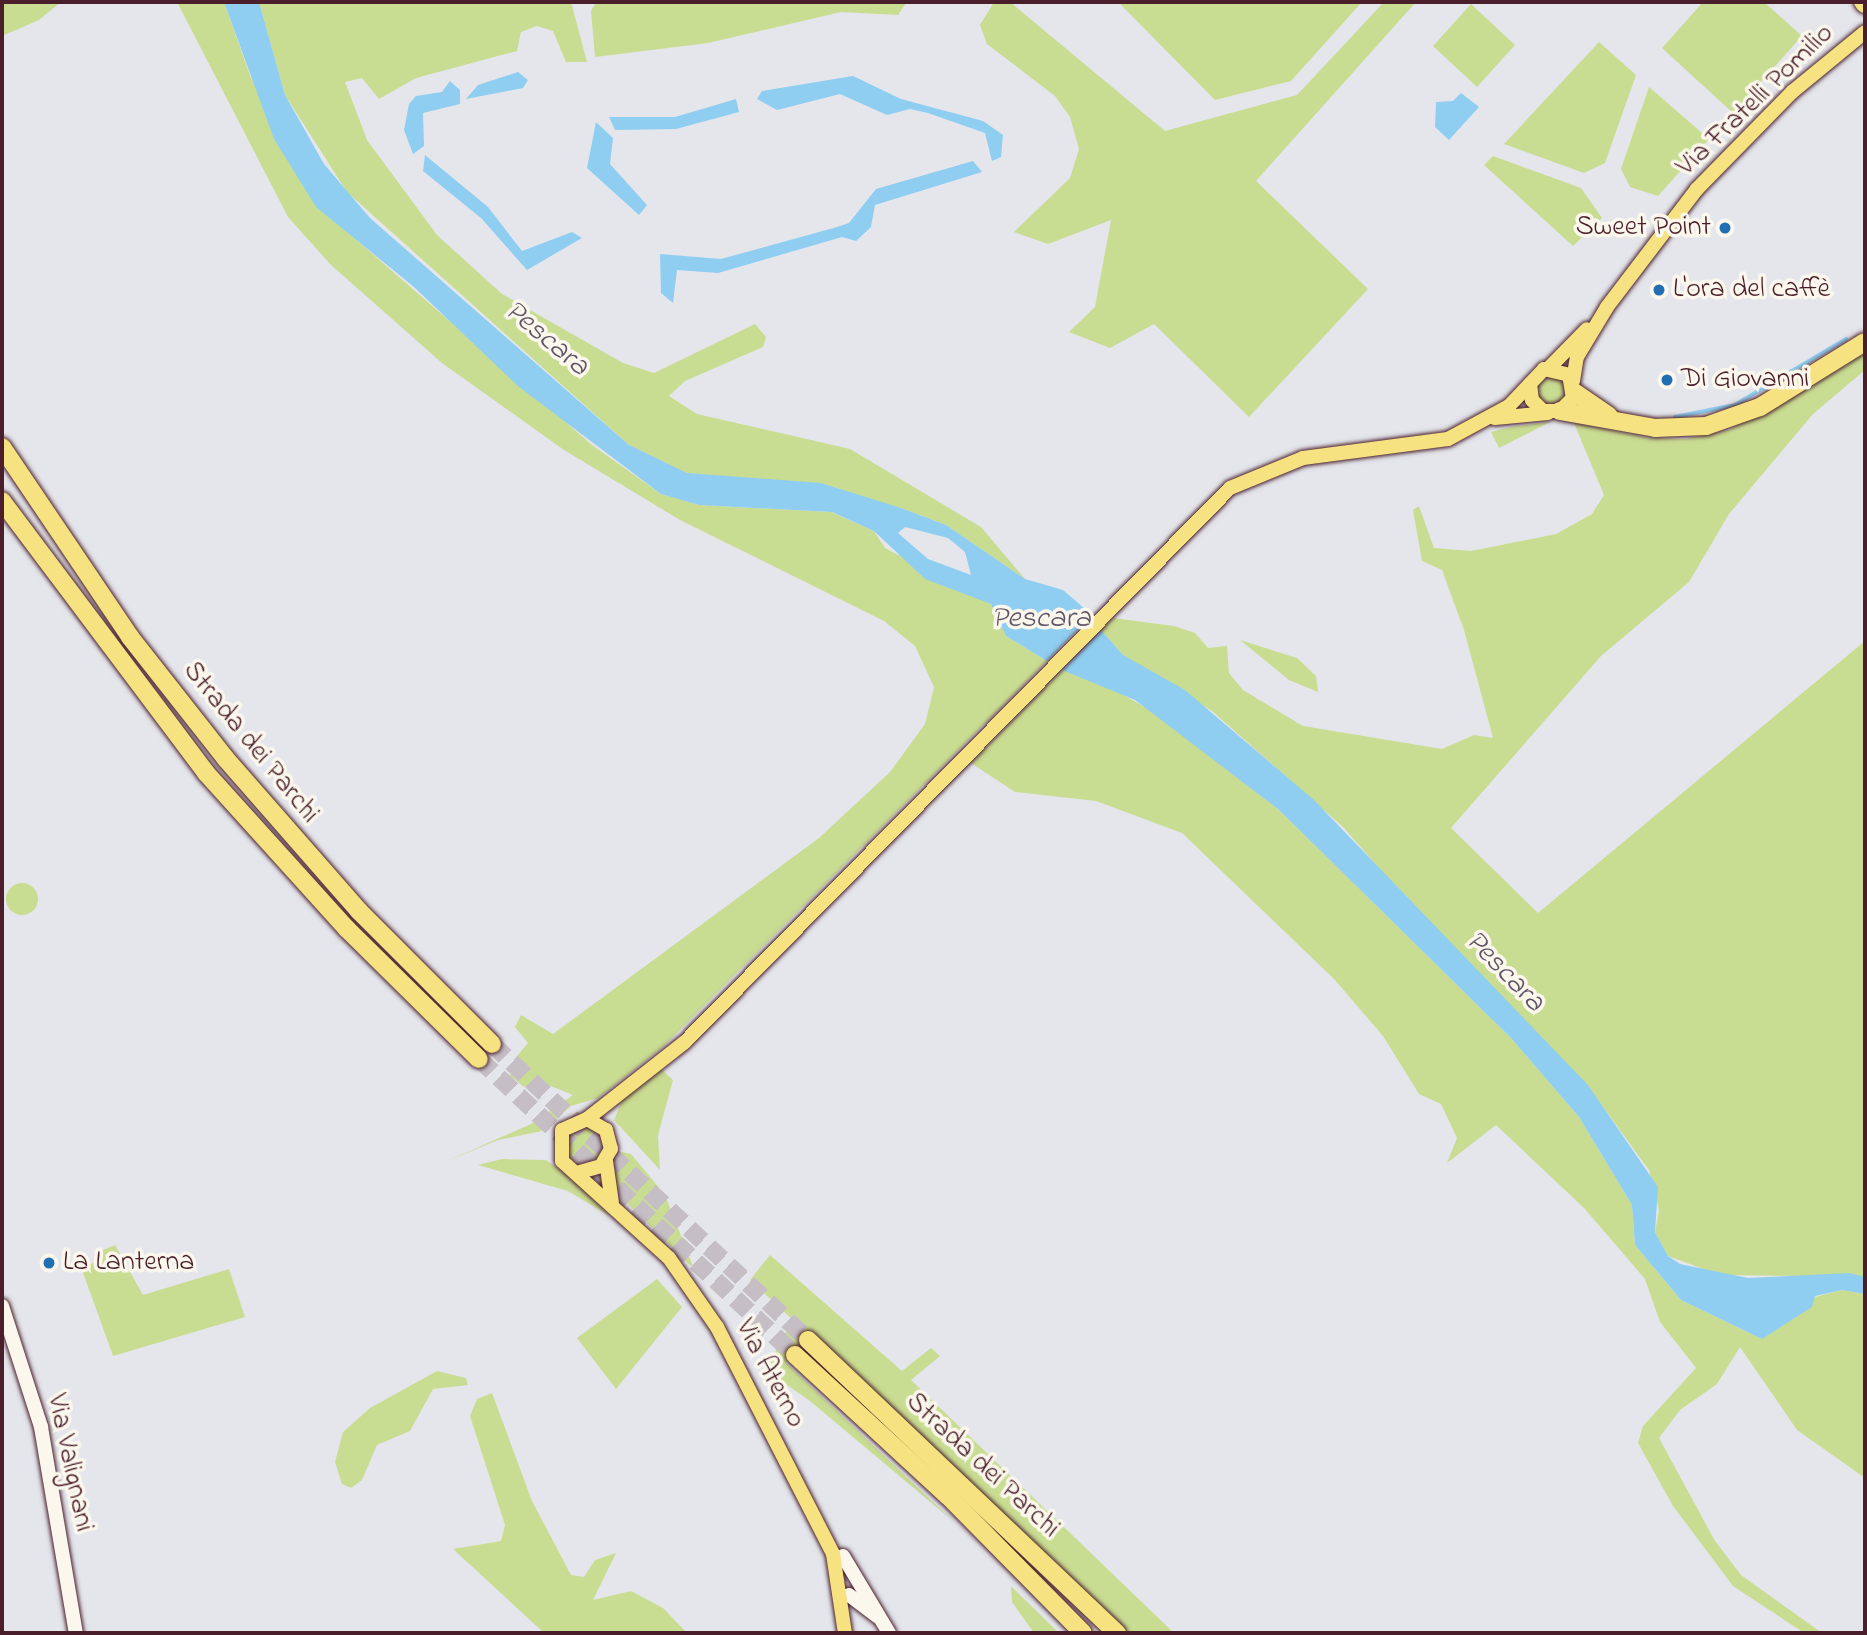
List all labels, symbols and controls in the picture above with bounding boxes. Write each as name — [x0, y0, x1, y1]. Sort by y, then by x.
street label: Via Fratelli Pomilio — [1671, 18, 1841, 184]
place label: Sweet Point — [1576, 211, 1711, 245]
marker: Sweet Point — [1717, 220, 1733, 236]
place label: L'ora del caffè — [1673, 273, 1830, 307]
marker: L'ora del caffè — [1651, 282, 1667, 298]
water label: Pescara — [496, 293, 596, 385]
place label: Di Giovanni — [1681, 363, 1809, 397]
marker: Di Giovanni — [1659, 372, 1675, 388]
water label: Pescara — [991, 601, 1091, 637]
street label: Strada dei Parchi — [174, 655, 326, 831]
water label: Pescara — [1457, 924, 1551, 1020]
place label: La Lanterna — [63, 1246, 194, 1280]
marker: La Lanterna — [41, 1255, 57, 1271]
street label: Via Aterno — [726, 1314, 812, 1434]
street label: Strada dei Parchi — [898, 1386, 1066, 1546]
street label: Via Valignani — [38, 1391, 100, 1535]

